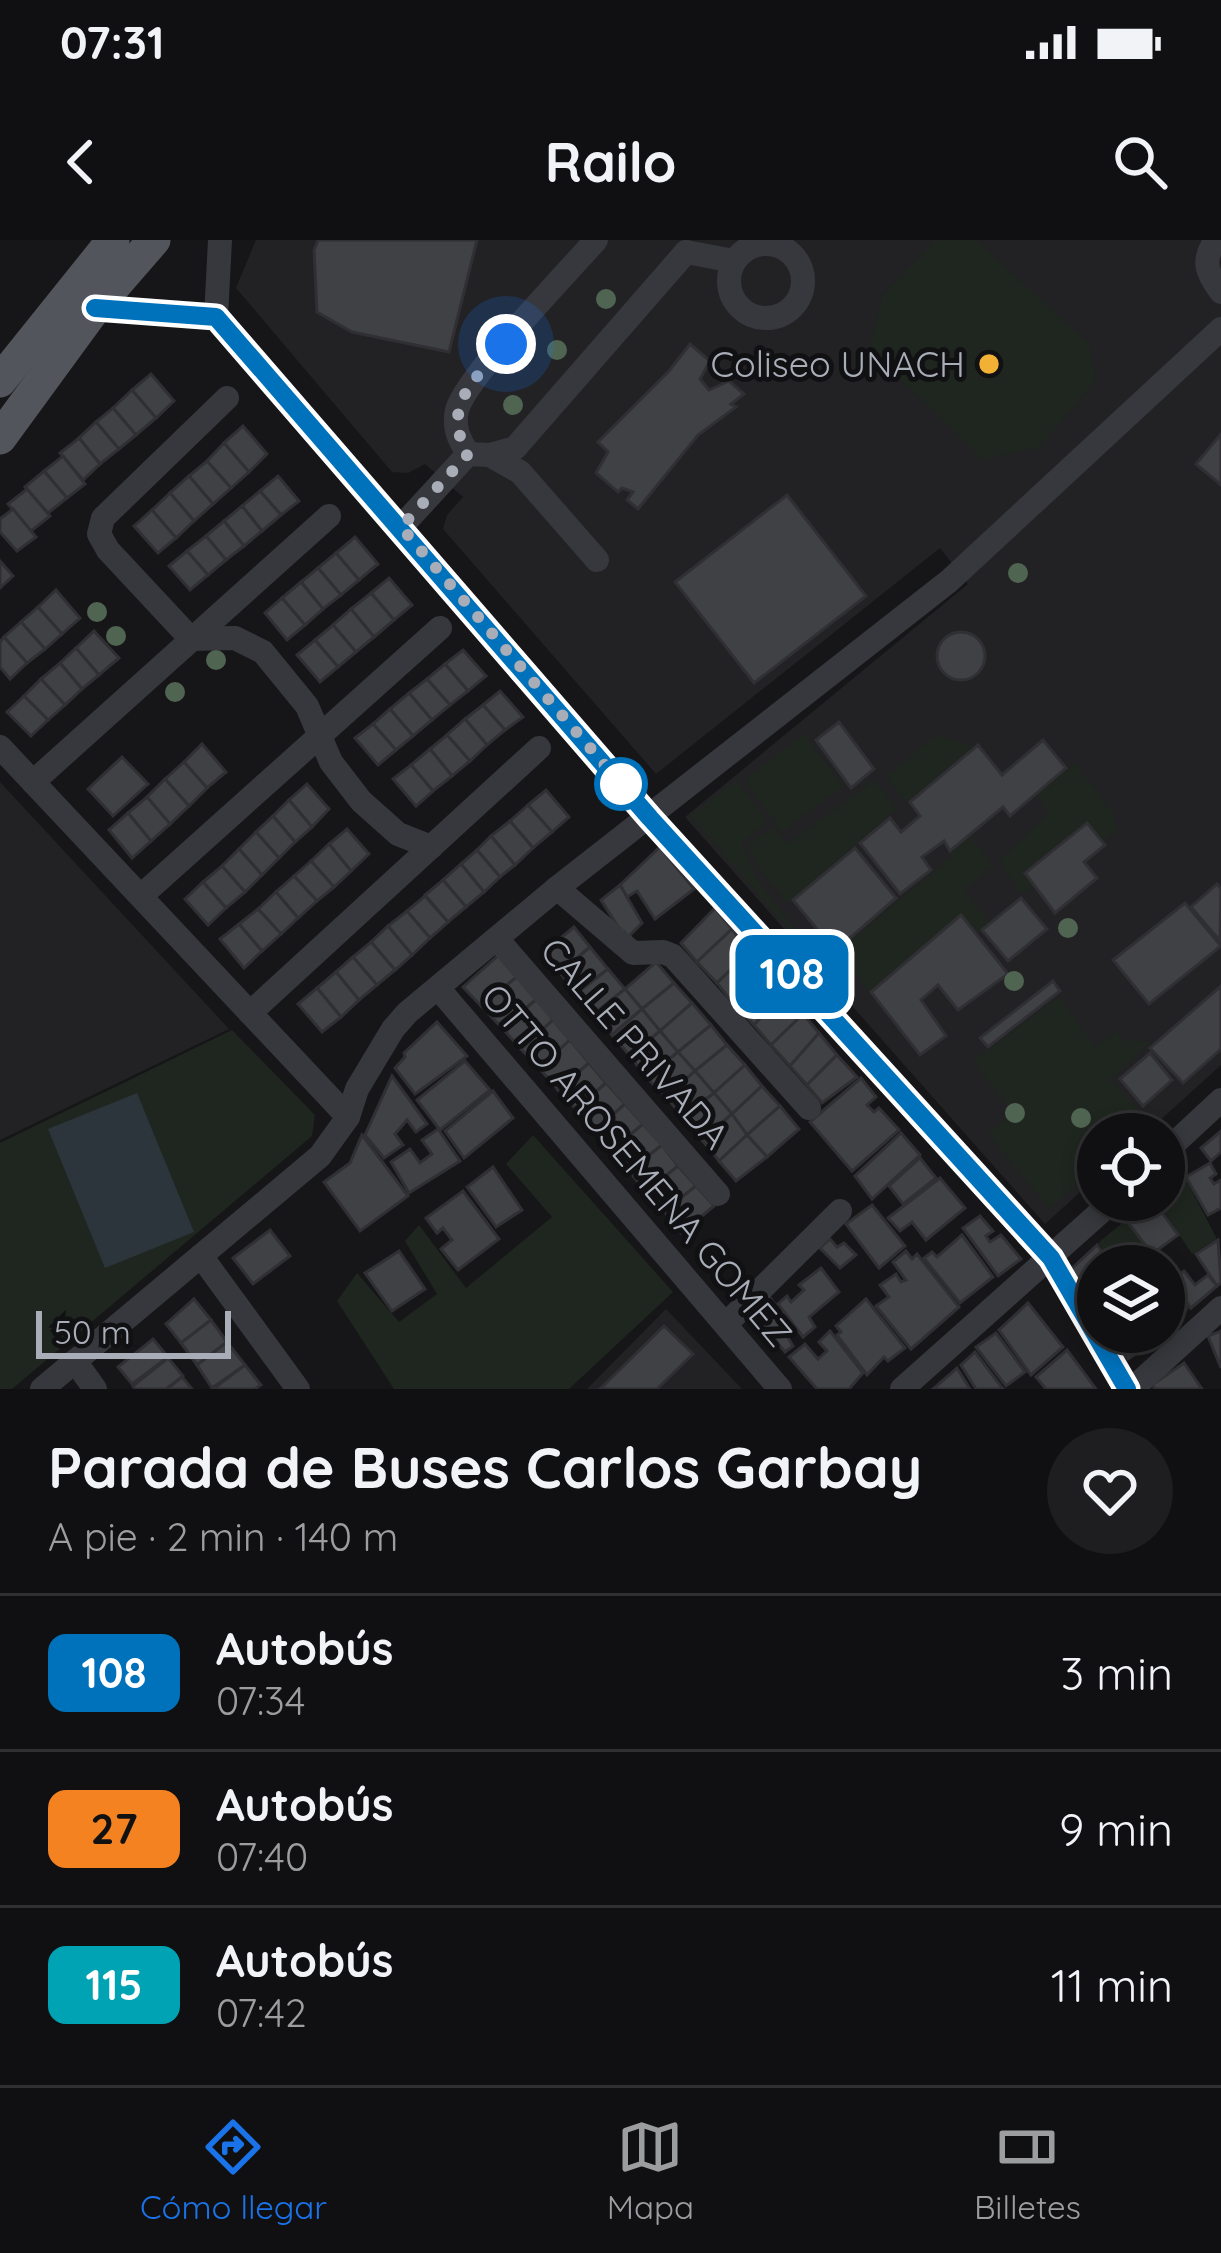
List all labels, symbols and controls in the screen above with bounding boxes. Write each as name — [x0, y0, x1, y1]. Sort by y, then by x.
text: 07:31 — [60, 14, 165, 70]
text: Railo — [545, 128, 676, 196]
icon: back — [48, 129, 114, 195]
icon: search — [1107, 129, 1173, 195]
your location — [476, 314, 536, 374]
place label: Coliseo UNACH — [711, 341, 965, 386]
marker: Coliseo UNACH — [976, 351, 1002, 377]
unlabelled marker — [596, 759, 646, 809]
street label: CALLE PRIVADA — [531, 928, 739, 1157]
line badge: 108 — [723, 935, 861, 1013]
text: 108 — [759, 947, 825, 1000]
street label: OTTO AROSEMENA GOMEZ — [473, 974, 802, 1355]
map controls — [1077, 1113, 1185, 1353]
button: locate — [1077, 1113, 1185, 1221]
button: layers — [1077, 1245, 1185, 1353]
scale bar — [36, 1305, 231, 1358]
text: 50 m — [54, 1311, 131, 1352]
button: heart — [1047, 1428, 1173, 1554]
text: Parada de Buses Carlos Garbay — [48, 1431, 922, 1502]
text: A pie · 2 min · 140 m — [48, 1512, 398, 1561]
text: Autobús — [216, 1620, 393, 1676]
text: 3 min — [1060, 1645, 1173, 1701]
text: 108 — [81, 1646, 147, 1699]
text: 07:34 — [216, 1676, 305, 1725]
text: Autobús — [216, 1776, 393, 1832]
text: 9 min — [1059, 1801, 1173, 1857]
text: 27 — [91, 1802, 137, 1855]
text: 07:40 — [216, 1832, 308, 1881]
text: Autobús — [216, 1932, 393, 1988]
text: 11 min — [1051, 1957, 1173, 2013]
text: 115 — [86, 1958, 142, 2011]
text: 07:42 — [216, 1988, 307, 2037]
tab: Cómo llegar — [140, 2114, 327, 2227]
tab: Mapa — [607, 2114, 694, 2227]
tab: Billetes — [974, 2114, 1081, 2227]

